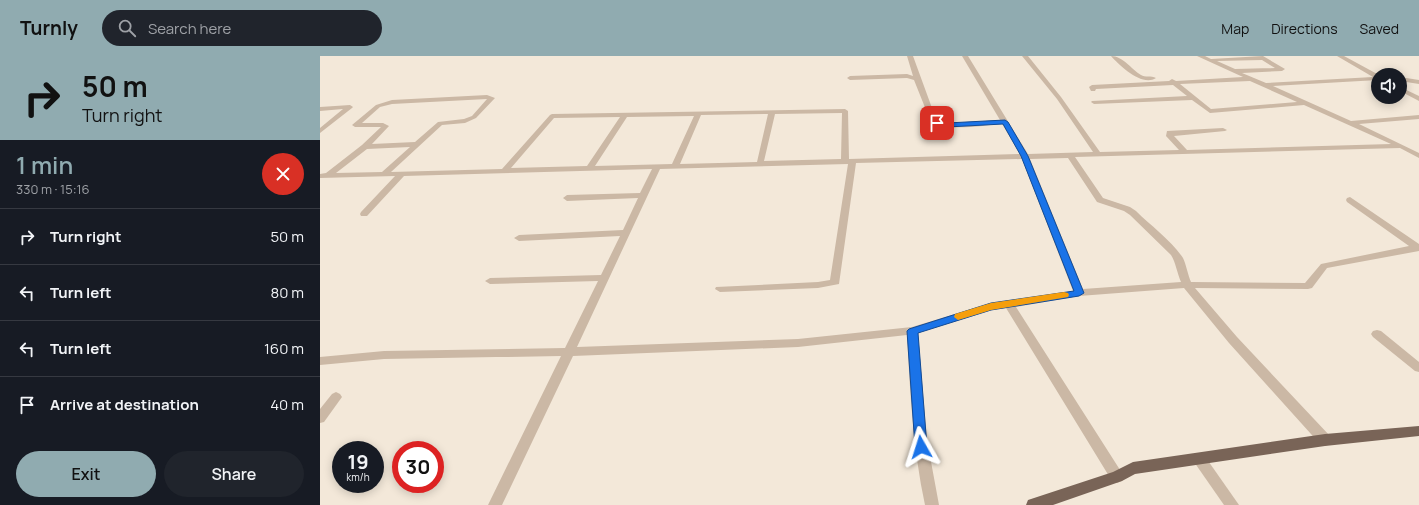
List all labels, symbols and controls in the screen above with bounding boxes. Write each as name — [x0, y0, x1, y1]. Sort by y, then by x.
search box — [102, 10, 382, 46]
text: Turnly — [20, 15, 78, 41]
icon: search — [116, 17, 138, 39]
text: Search here — [148, 18, 231, 39]
text: Map — [1221, 19, 1249, 38]
text: Directions — [1271, 19, 1338, 38]
text: Saved — [1360, 19, 1399, 38]
text: 50 m — [82, 67, 148, 105]
map controls — [1371, 68, 1407, 104]
button: sound — [1371, 68, 1407, 104]
icon: right — [16, 72, 68, 124]
text: Turn right — [82, 103, 163, 127]
pin — [920, 106, 954, 140]
icon: arrive — [926, 112, 948, 134]
text: 1 min — [16, 148, 73, 181]
button: close — [262, 153, 304, 195]
text: 330 m · 15:16 — [16, 180, 90, 198]
icon: right — [16, 226, 38, 248]
text: Turn right — [50, 226, 121, 247]
text: 50 m — [270, 226, 304, 247]
icon: left — [16, 282, 38, 304]
text: Turn left — [50, 282, 112, 303]
text: 80 m — [270, 282, 304, 303]
icon: left — [16, 338, 38, 360]
text: Turn left — [50, 338, 112, 359]
text: 160 m — [264, 338, 304, 359]
icon: arrive — [16, 394, 38, 416]
text: Arrive at destination — [50, 394, 199, 415]
text: 40 m — [270, 394, 304, 415]
position arrow — [900, 426, 942, 468]
speed limit sign: 30 — [392, 441, 444, 493]
text: 19 — [347, 448, 369, 475]
button: Exit — [16, 451, 156, 497]
button: Share — [164, 451, 304, 497]
text: km/h — [346, 470, 370, 484]

